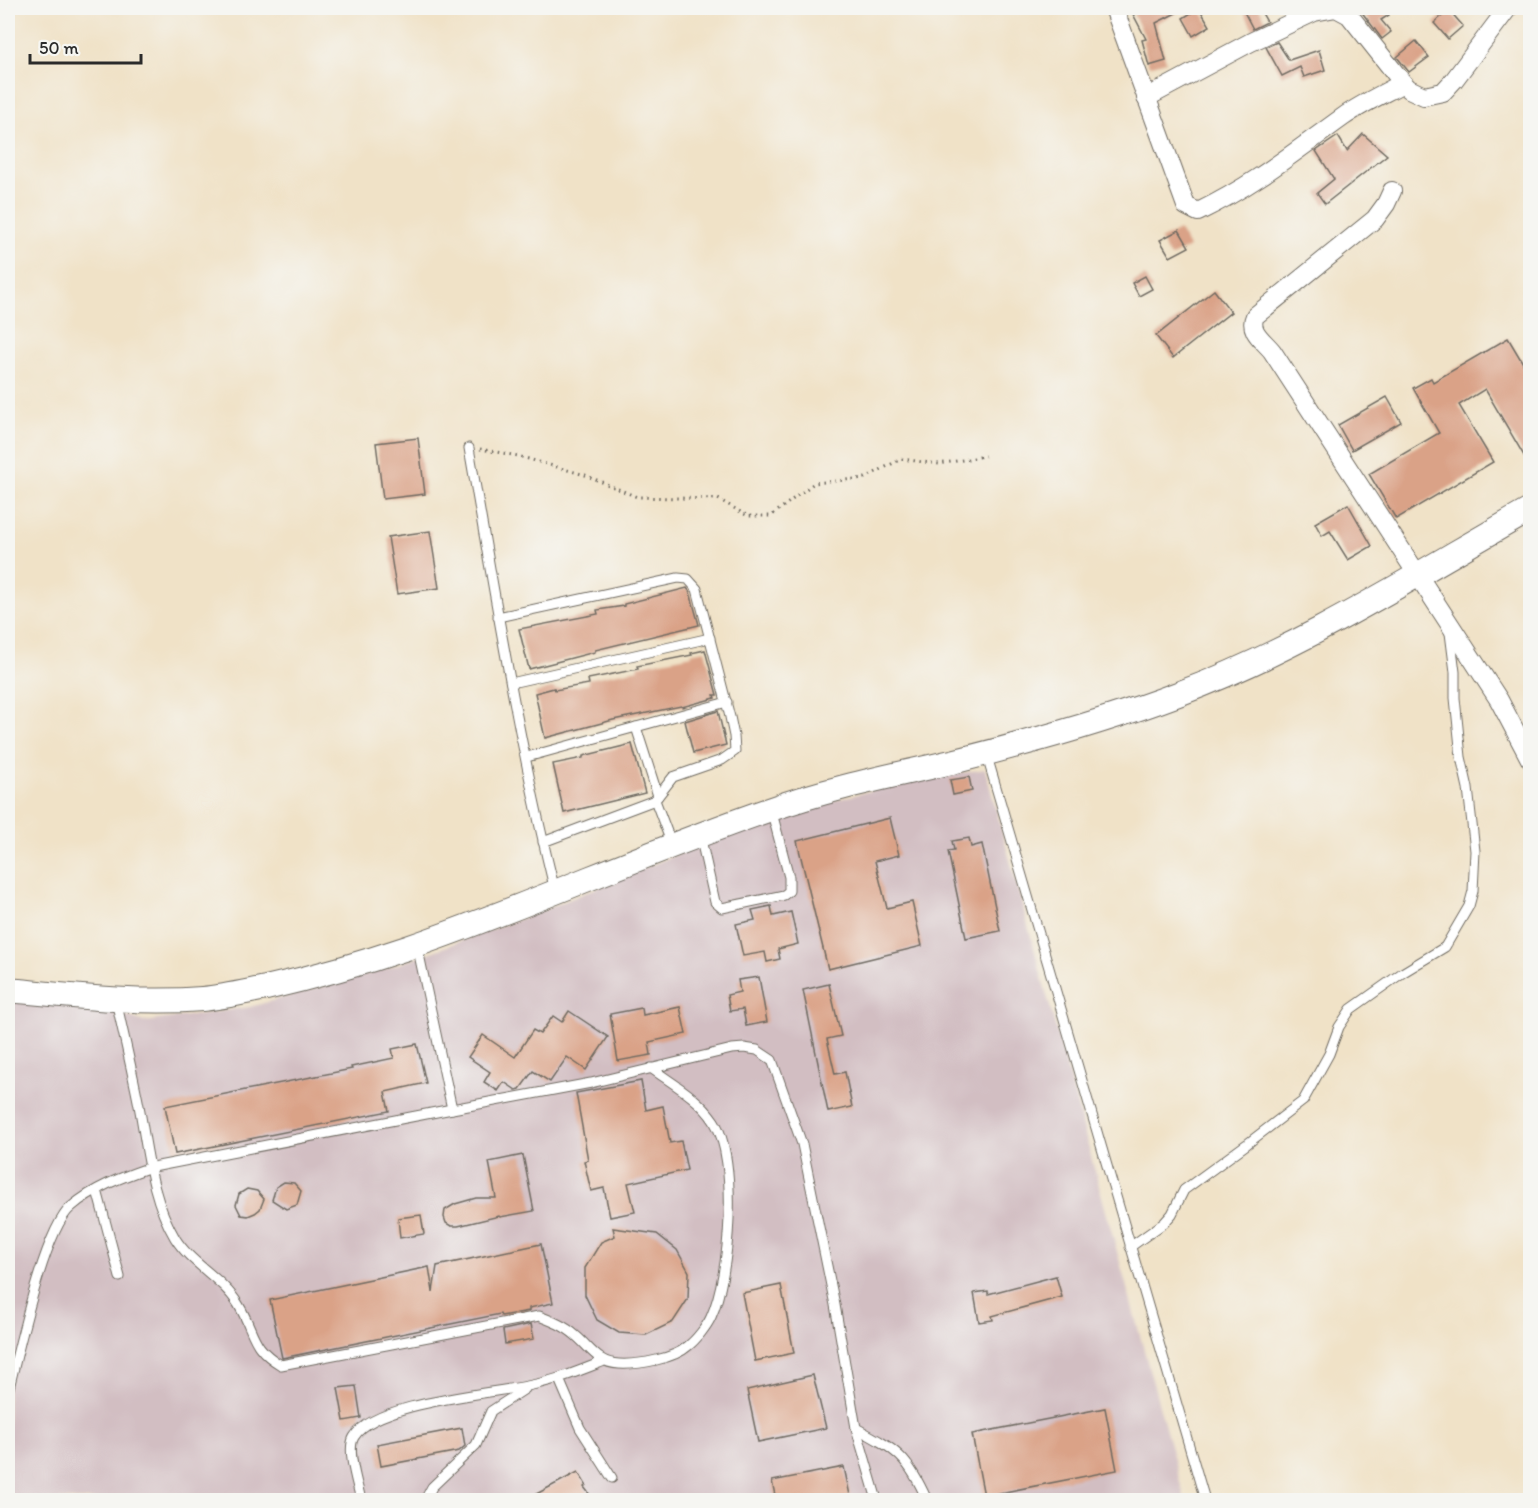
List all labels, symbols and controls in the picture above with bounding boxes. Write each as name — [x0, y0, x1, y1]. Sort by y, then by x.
scale bar — [30, 27, 141, 65]
text: 50 m — [39, 37, 79, 59]

